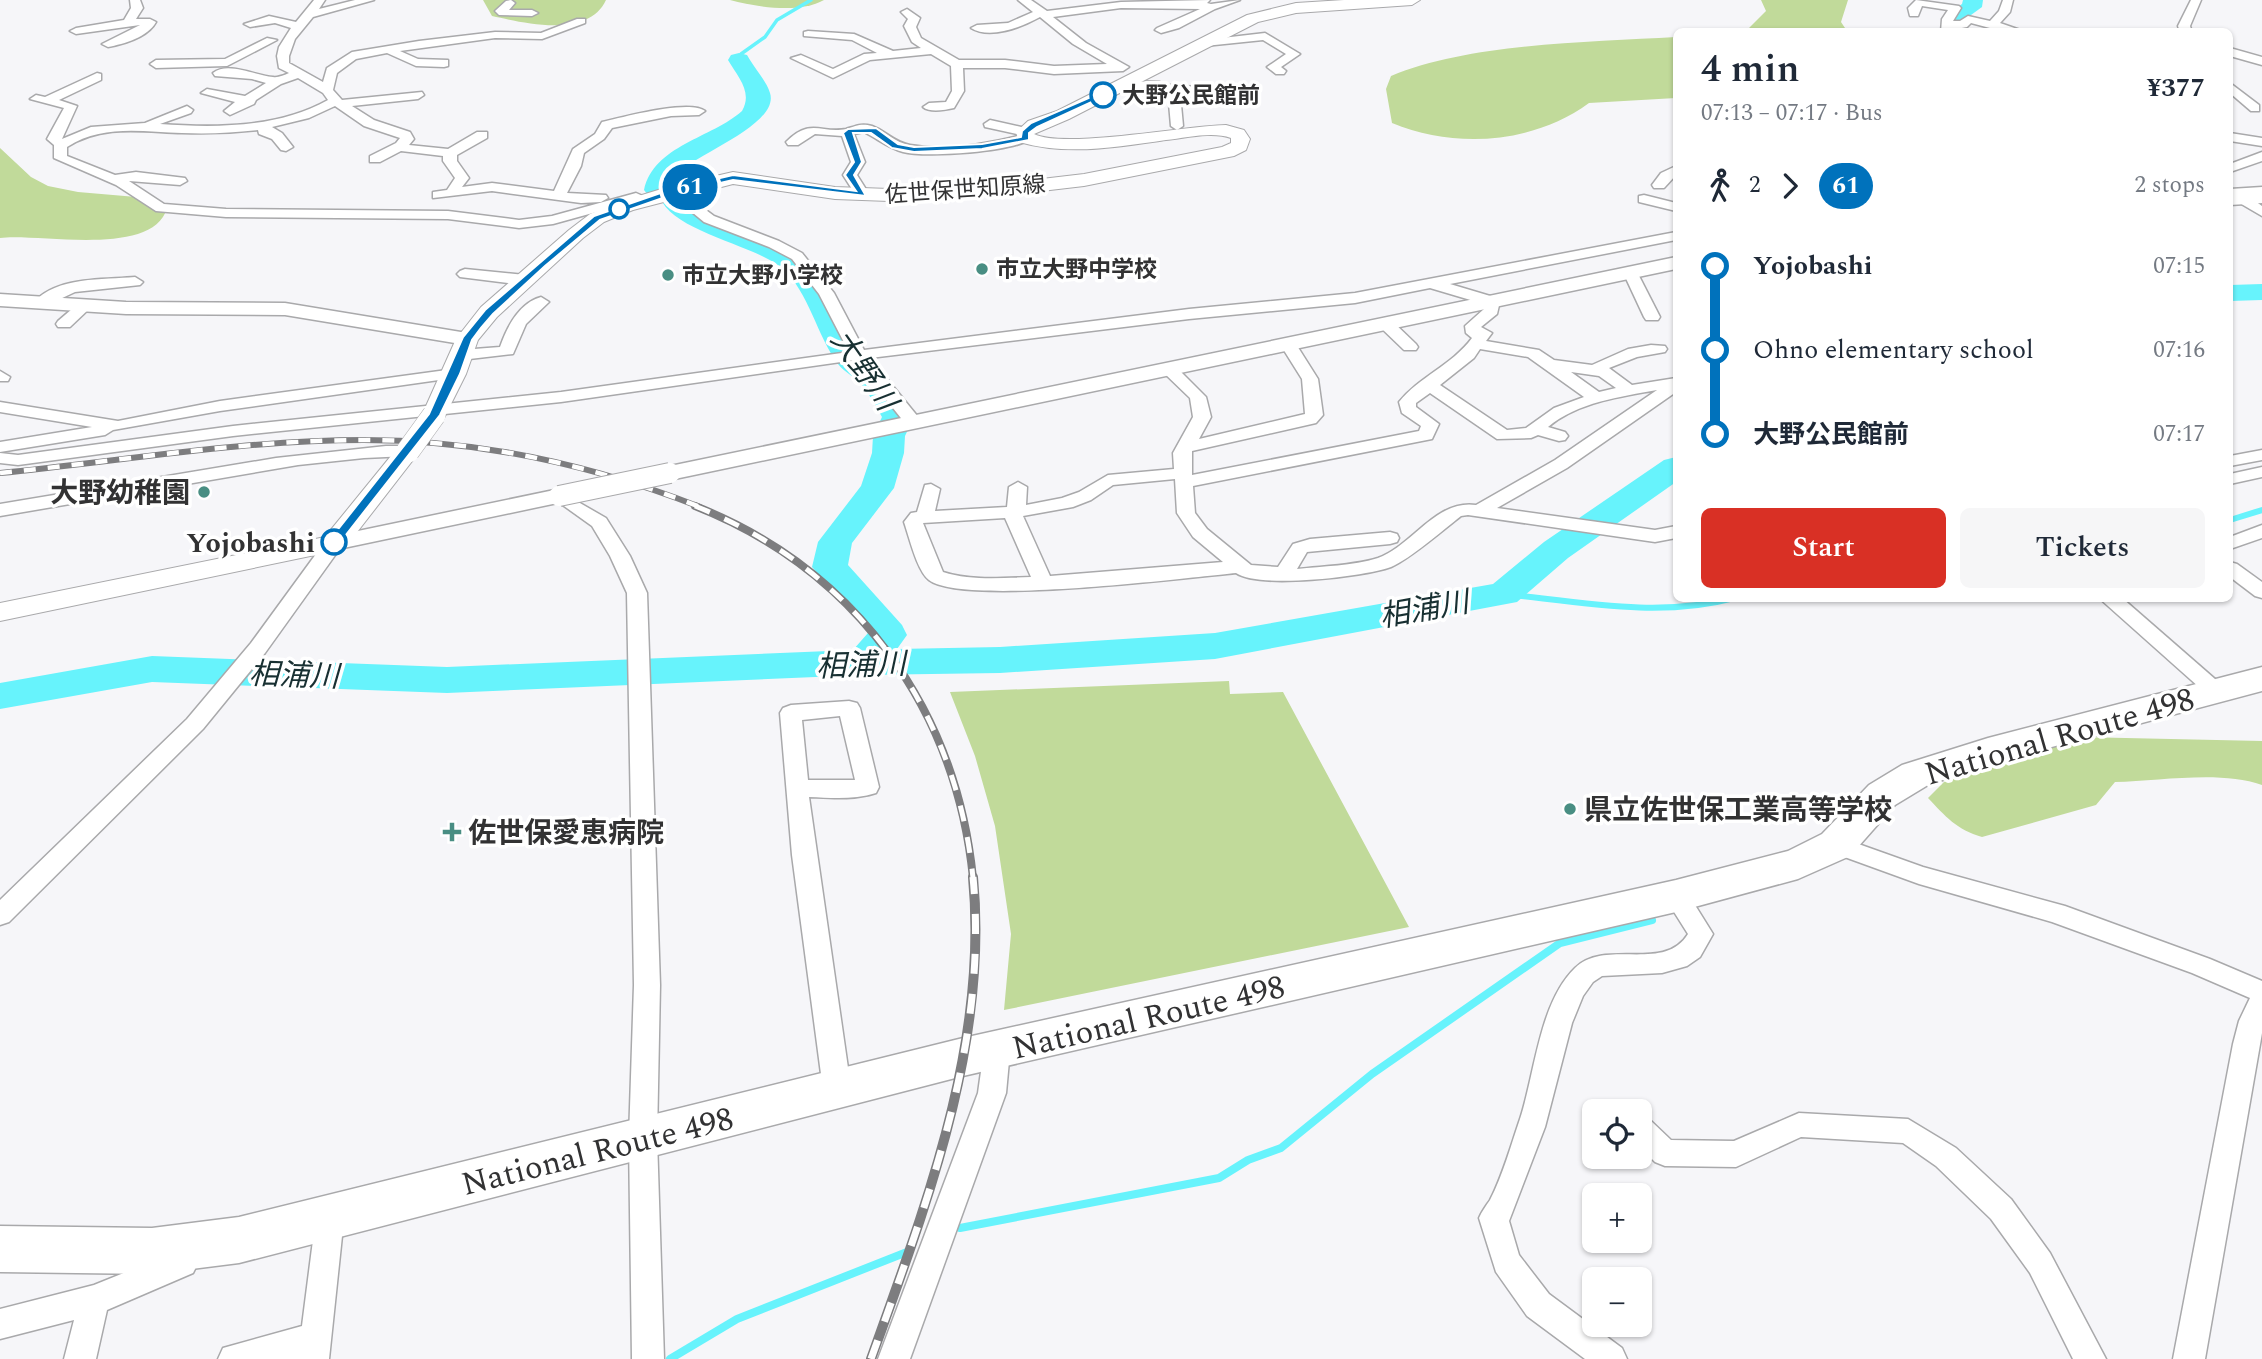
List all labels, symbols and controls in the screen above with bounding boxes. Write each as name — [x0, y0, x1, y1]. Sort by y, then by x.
text: 4 min — [1701, 41, 1800, 99]
text: ¥377 — [2147, 68, 2205, 108]
place label: 大野公民館前 — [1122, 79, 1260, 114]
marker: 大野公民館前 — [1090, 82, 1116, 108]
text: 07:13 – 07:17 · Bus — [1701, 96, 1883, 131]
line badge: 61 — [658, 164, 722, 210]
street label: 佐世保世知原線 — [884, 167, 1047, 214]
icon: walk — [1701, 167, 1739, 205]
icon: forward — [1771, 167, 1809, 205]
text: 2 — [1749, 168, 1761, 203]
text: 61 — [1833, 168, 1859, 204]
text: 2 stops — [2135, 168, 2205, 203]
text: 61 — [677, 169, 703, 205]
unlabelled marker — [609, 199, 629, 219]
text: Yojobashi — [1753, 246, 1873, 286]
text: 07:15 — [2153, 249, 2205, 284]
place label: 市立大野中学校 — [996, 253, 1157, 288]
place label: 市立大野小学校 — [682, 259, 843, 294]
marker: 市立大野中学校 — [974, 261, 990, 277]
marker: 市立大野小学校 — [660, 267, 676, 283]
water label: 大野川 — [819, 321, 910, 423]
text: Ohno elementary school — [1753, 330, 2034, 370]
text: 07:16 — [2153, 333, 2205, 368]
text: 大野公民館前 — [1753, 415, 1909, 455]
text: 07:17 — [2153, 417, 2205, 452]
place label: 大野幼稚園 — [50, 472, 190, 515]
marker: 大野幼稚園 — [196, 484, 212, 500]
button: Start — [1701, 508, 1946, 588]
button: Tickets — [1960, 508, 2205, 588]
place label: Yojobashi — [186, 522, 315, 565]
marker: Yojobashi — [321, 529, 347, 555]
water label: 相浦川 — [1376, 579, 1475, 640]
water label: 相浦川 — [815, 641, 910, 691]
water label: 相浦川 — [248, 651, 343, 701]
street label: National Route 498 — [1919, 675, 2200, 799]
place label: 県立佐世保工業高等学校 — [1584, 789, 1892, 832]
marker: 県立佐世保工業高等学校 — [1562, 801, 1578, 817]
place label: 佐世保愛恵病院 — [468, 812, 664, 855]
marker: 佐世保愛恵病院 — [442, 822, 462, 842]
street label: National Route 498 — [1007, 962, 1290, 1074]
street label: National Route 498 — [456, 1094, 739, 1210]
map controls — [1582, 1099, 1652, 1337]
button: locate — [1582, 1099, 1652, 1169]
button: + — [1582, 1183, 1652, 1253]
button: − — [1582, 1267, 1652, 1337]

